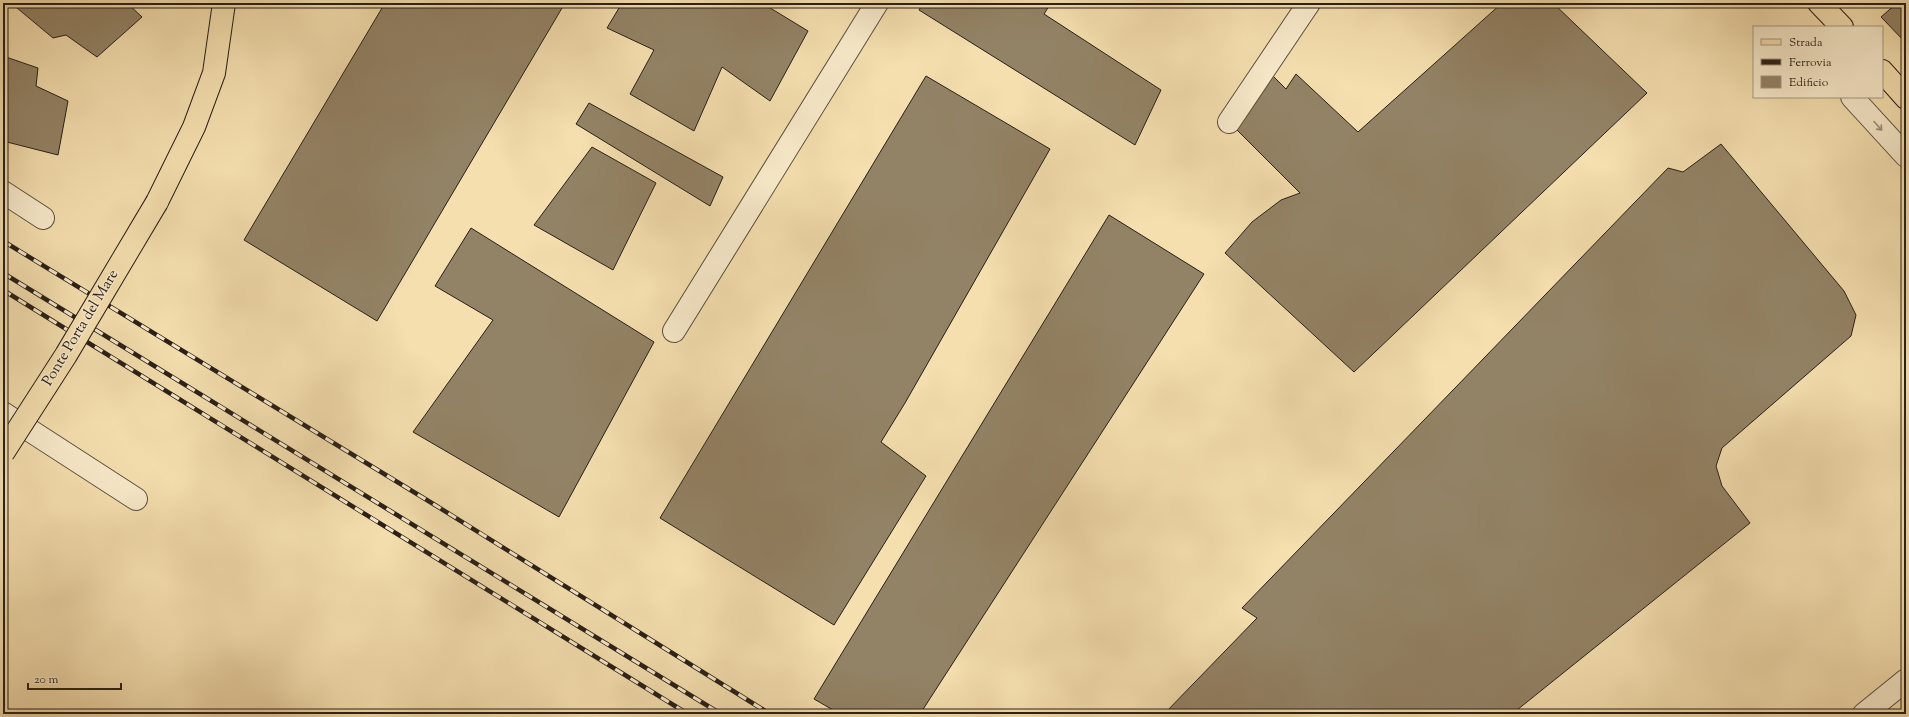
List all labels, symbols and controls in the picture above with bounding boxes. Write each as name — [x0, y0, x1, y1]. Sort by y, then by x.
legend — [1753, 26, 1883, 98]
text: Strada — [1789, 34, 1823, 52]
text: Ferrovia — [1789, 54, 1832, 72]
text: Edificio — [1789, 74, 1829, 92]
one-way arrow — [1874, 121, 1883, 131]
street label: Ponte Porta del Mare — [38, 266, 124, 390]
scale bar — [28, 665, 121, 691]
text: 20 m — [34, 671, 59, 689]

